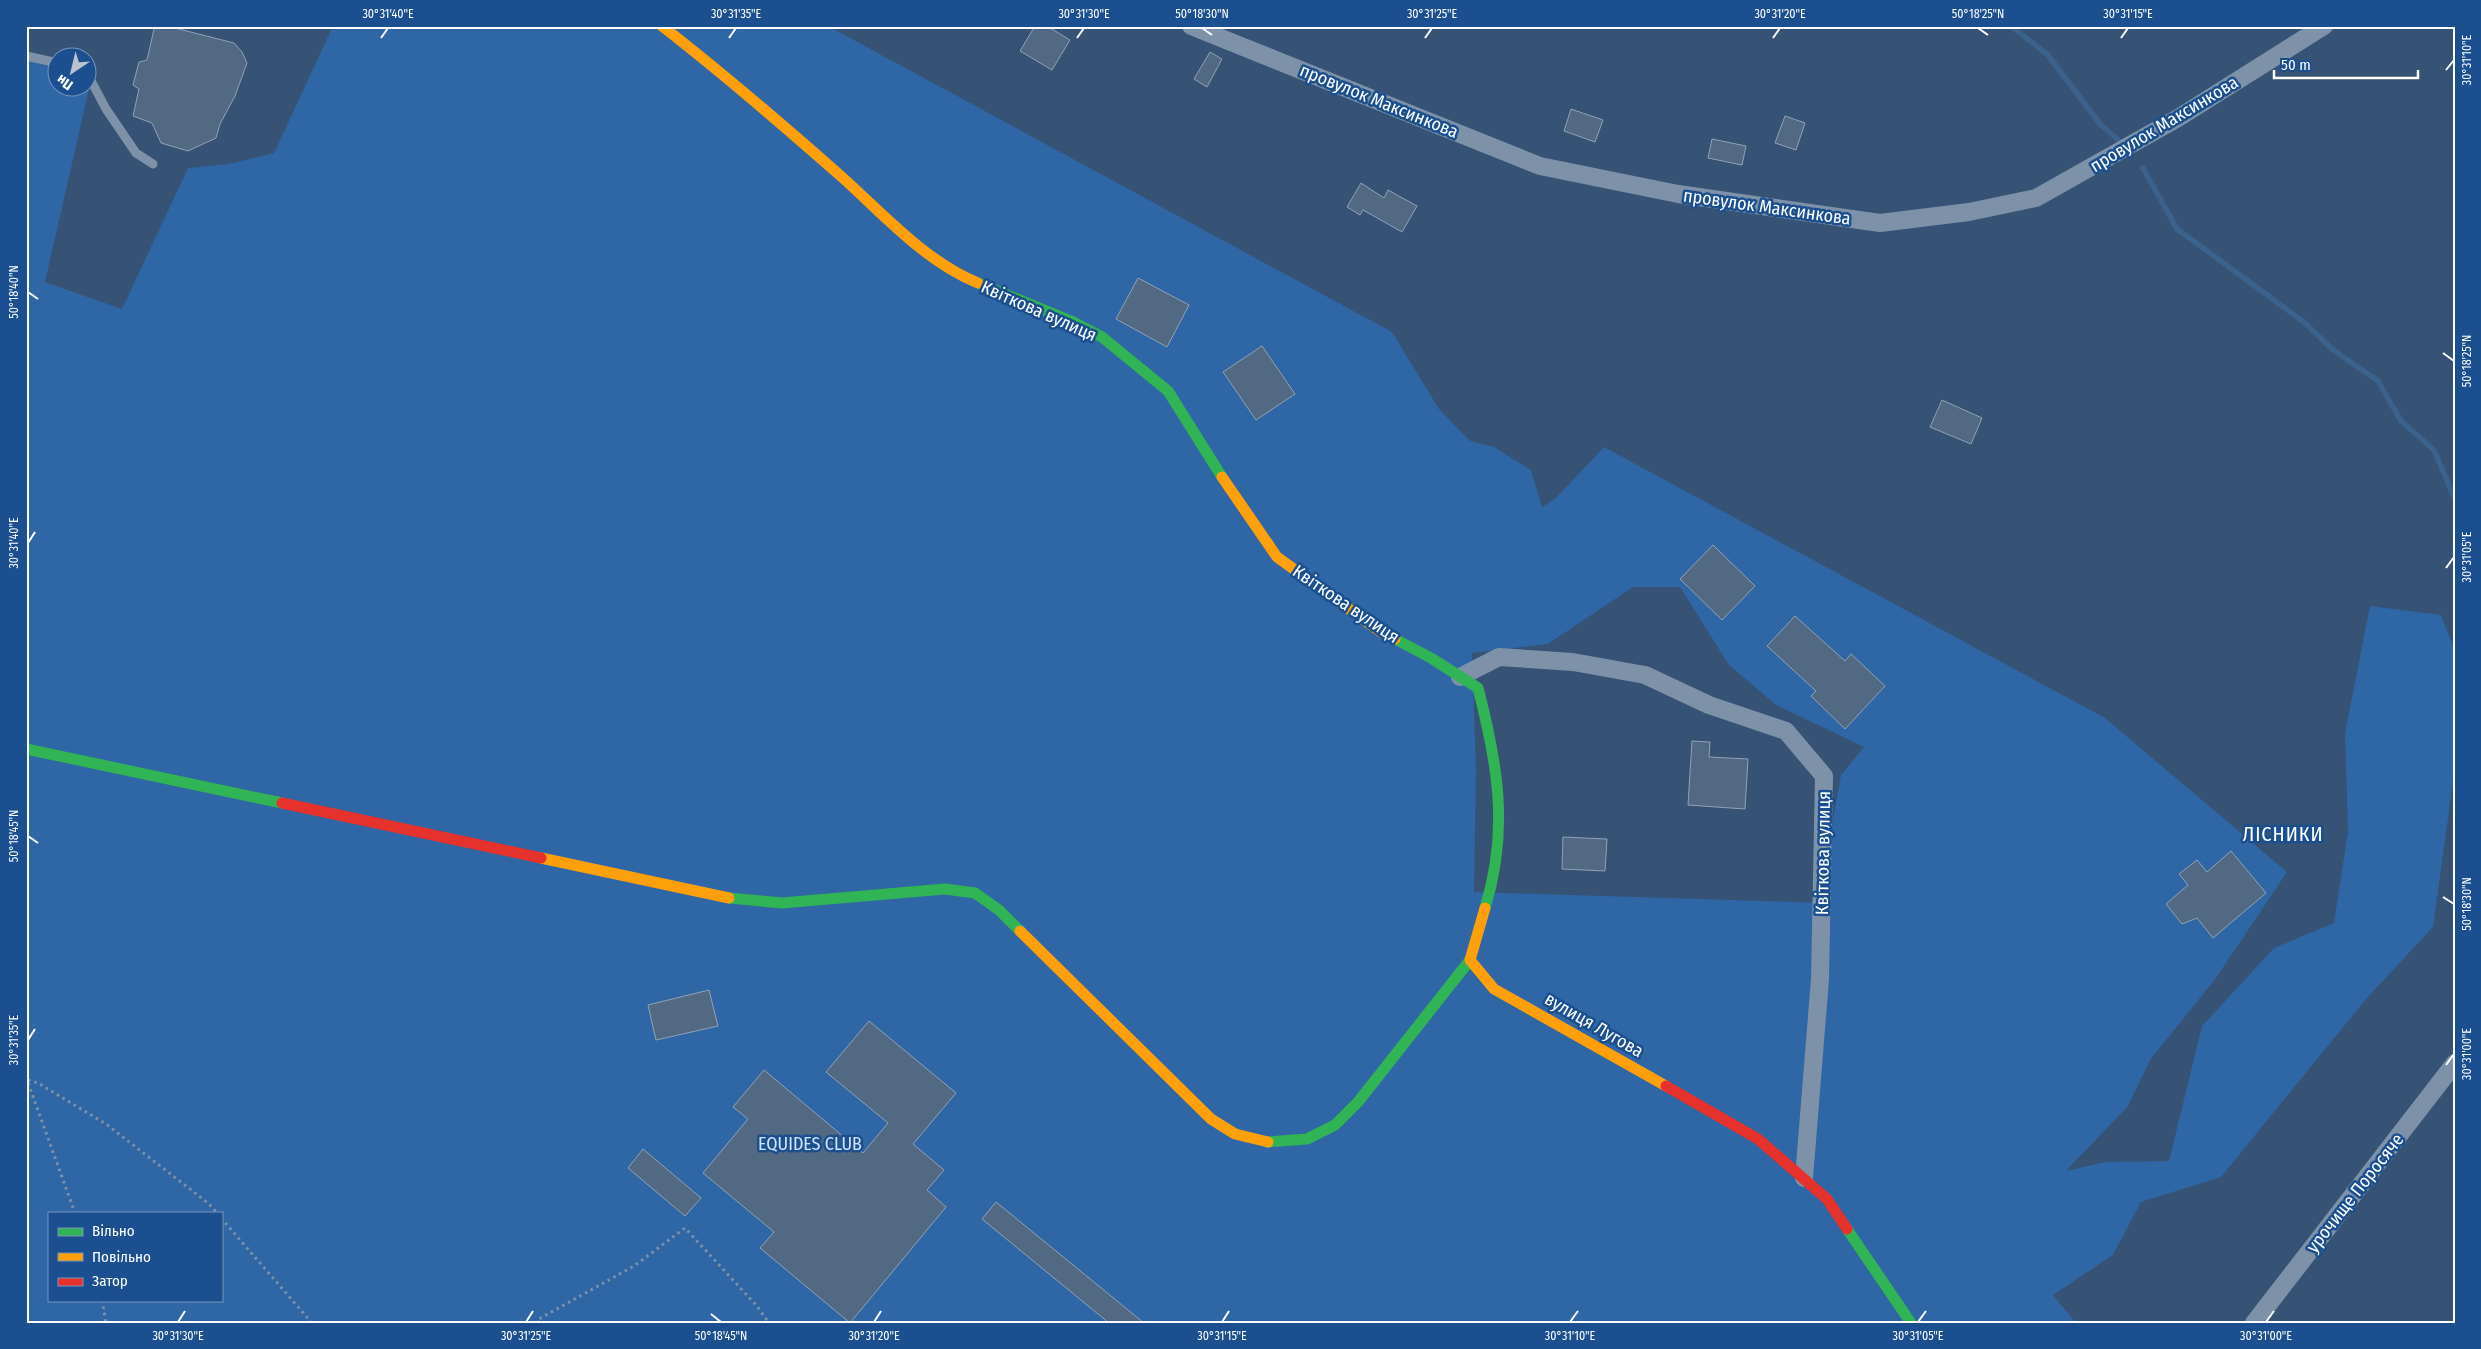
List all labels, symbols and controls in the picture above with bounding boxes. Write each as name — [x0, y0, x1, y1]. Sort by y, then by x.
text: 30°31'40"E — [362, 7, 414, 21]
text: 30°31'35"E — [711, 7, 761, 21]
text: 30°31'30"E — [1058, 7, 1110, 21]
text: 50°18'30"N — [1175, 7, 1229, 21]
text: 30°31'25"E — [1407, 7, 1457, 21]
text: 30°31'20"E — [1754, 7, 1806, 21]
text: 50°18'25"N — [1952, 7, 2004, 21]
text: 30°31'15"E — [2103, 7, 2153, 21]
text: 30°31'10"E — [2460, 34, 2474, 85]
north arrow — [48, 48, 98, 98]
scale bar — [2274, 48, 2417, 80]
text: 50 m — [2281, 56, 2311, 74]
street label: провулок Максинкова — [1297, 59, 1462, 143]
text: Пн — [53, 71, 76, 94]
street label: провулок Максинкова — [2086, 71, 2242, 177]
street label: провулок Максинкова — [1682, 184, 1852, 230]
text: 50°18'40"N — [7, 265, 21, 319]
street label: Квіткова вулиця — [978, 276, 1100, 346]
text: 50°18'25"N — [2460, 335, 2474, 387]
text: 30°31'40"E — [7, 517, 21, 569]
text: 30°31'05"E — [2460, 531, 2474, 582]
street label: Квіткова вулиця — [1288, 560, 1404, 648]
street label: Квіткова вулиця — [1811, 791, 1835, 915]
text: 50°18'45"N — [7, 810, 21, 862]
district label: ЛІСНИКИ — [2242, 822, 2324, 846]
text: 50°18'30"N — [2460, 877, 2474, 931]
street label: вулиця Лугова — [1541, 988, 1648, 1062]
text: 30°31'35"E — [7, 1015, 21, 1065]
text: 30°31'00"E — [2460, 1028, 2474, 1080]
street label: урочище Поросяче — [2302, 1129, 2408, 1257]
park label: EQUIDES CLUB — [758, 1133, 862, 1155]
legend — [48, 1212, 222, 1302]
text: Вільно — [92, 1222, 135, 1240]
text: Повільно — [92, 1248, 151, 1266]
text: Затор — [92, 1272, 128, 1290]
text: 30°31'30"E — [152, 1329, 204, 1343]
text: 30°31'25"E — [501, 1329, 551, 1343]
text: 50°18'45"N — [695, 1329, 747, 1343]
text: 30°31'20"E — [848, 1329, 900, 1343]
text: 30°31'15"E — [1197, 1329, 1247, 1343]
text: 30°31'10"E — [1545, 1329, 1596, 1343]
text: 30°31'05"E — [1893, 1329, 1944, 1343]
text: 30°31'00"E — [2240, 1329, 2292, 1343]

